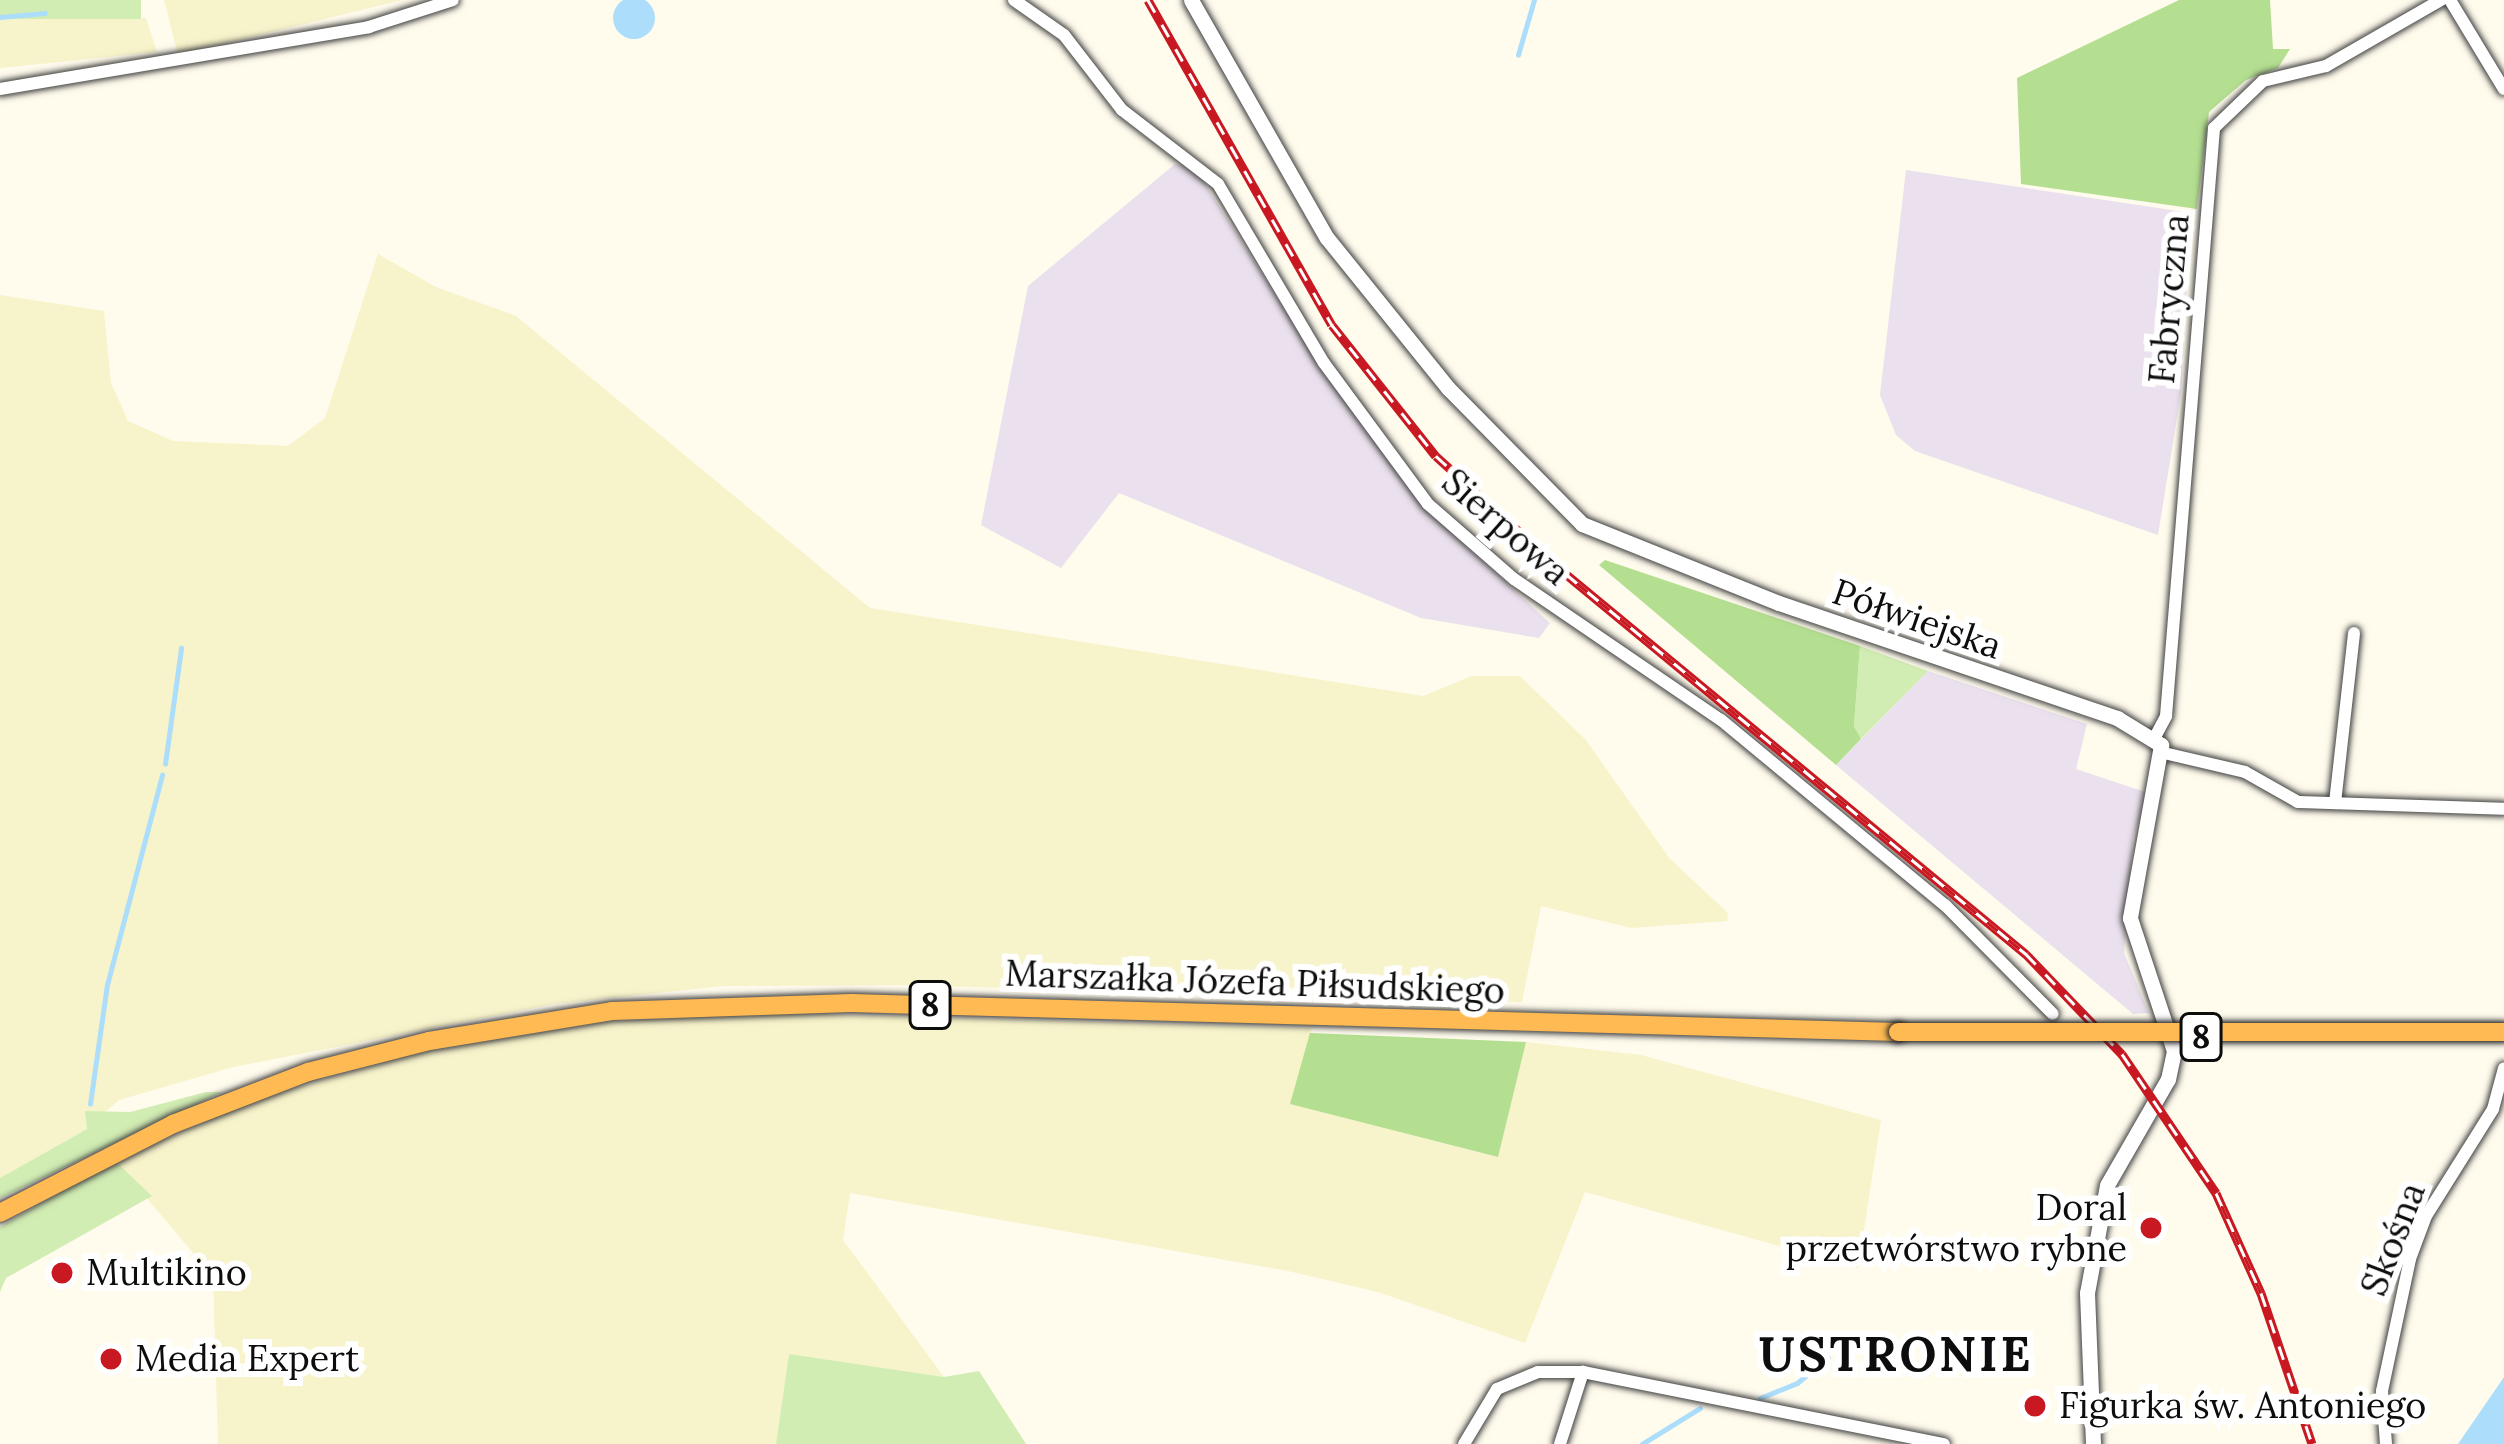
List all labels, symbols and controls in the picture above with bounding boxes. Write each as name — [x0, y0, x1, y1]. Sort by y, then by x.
street label: Fabryczna — [2140, 212, 2198, 386]
street label: Sierpowa — [1433, 460, 1579, 594]
street label: Półwiejska — [1827, 570, 2007, 668]
street label: Marszałka Józefa Piłsudskiego — [1004, 952, 1506, 1012]
road number: 8 — [906, 978, 954, 1032]
road number: 8 — [2177, 1010, 2225, 1064]
street label: Skośna — [2352, 1176, 2434, 1302]
place label: Doral przetwórstwo rybne — [1785, 1185, 2127, 1270]
marker: Doral przetwórstwo rybne — [2138, 1215, 2164, 1241]
place label: Multikino — [86, 1251, 247, 1295]
marker: Multikino — [49, 1260, 75, 1286]
district label: USTRONIE — [1758, 1325, 2034, 1383]
place label: Media Expert — [135, 1337, 359, 1381]
marker: Media Expert — [98, 1346, 124, 1372]
place label: Figurka św. Antoniego — [2059, 1384, 2426, 1428]
marker: Figurka św. Antoniego — [2022, 1393, 2048, 1419]

